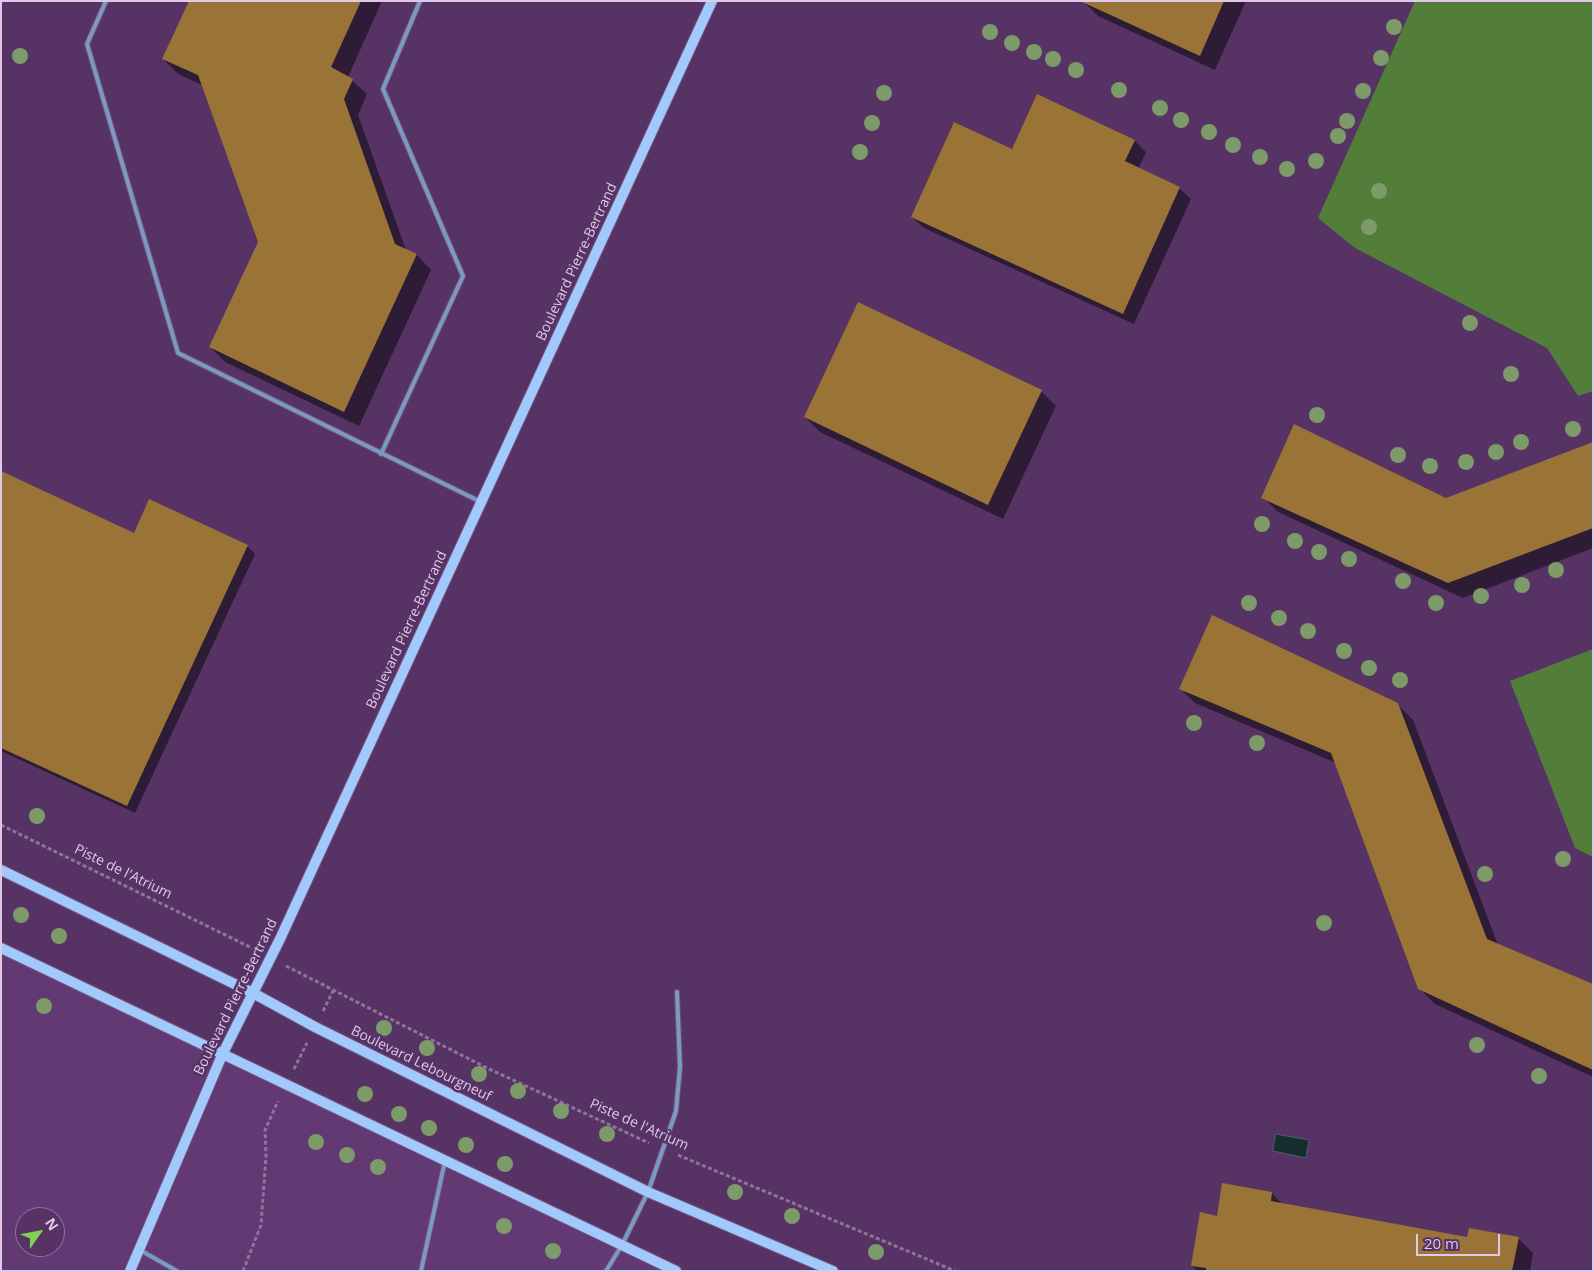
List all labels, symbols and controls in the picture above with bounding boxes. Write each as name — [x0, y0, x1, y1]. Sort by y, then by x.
street label: Boulevard Pierre-Bertrand — [533, 180, 621, 344]
street label: Boulevard Pierre-Bertrand — [363, 548, 451, 712]
street label: Piste de l'Atrium — [71, 841, 175, 903]
street label: Boulevard Pierre-Bertrand — [191, 916, 281, 1078]
street label: Boulevard Lebourgneuf — [348, 1023, 494, 1105]
street label: Piste de l'Atrium — [587, 1096, 691, 1154]
north arrow — [15, 1207, 65, 1257]
text: N — [41, 1214, 63, 1234]
scale bar — [1419, 1224, 1503, 1256]
text: 20 m — [1424, 1233, 1459, 1253]

